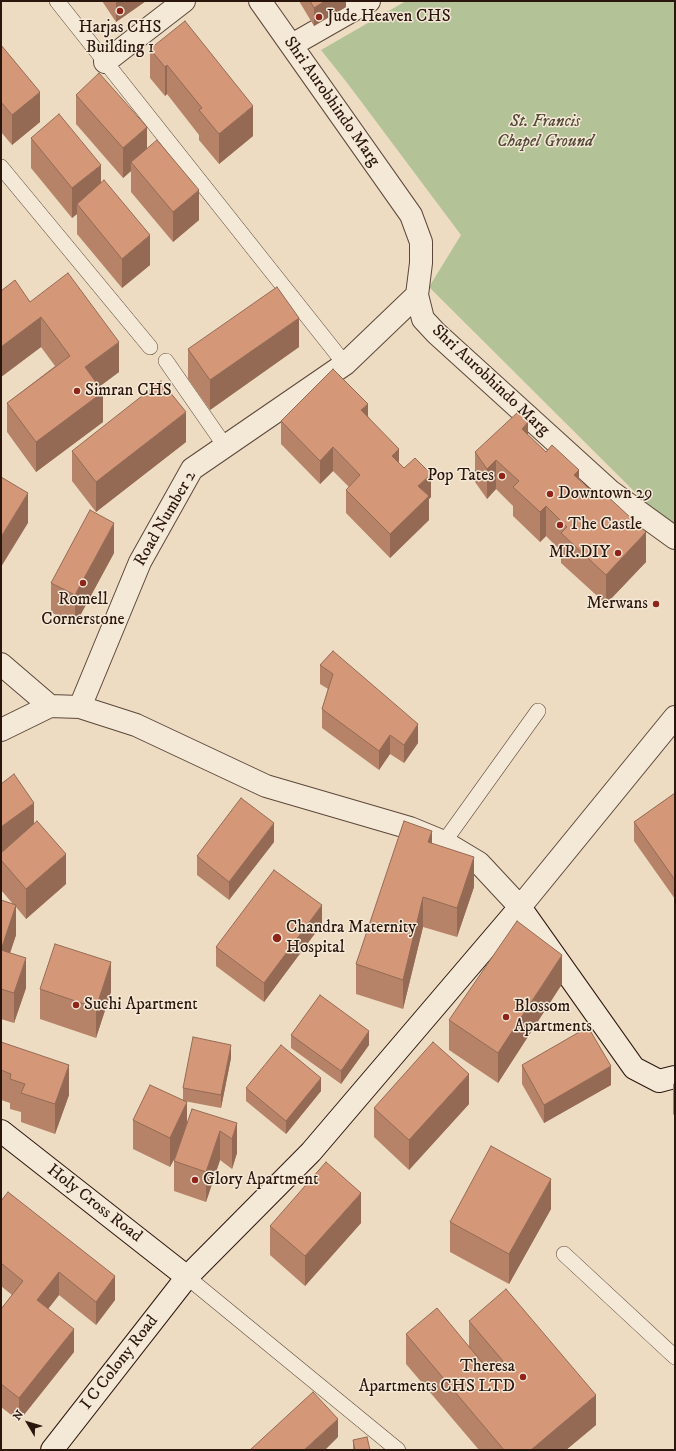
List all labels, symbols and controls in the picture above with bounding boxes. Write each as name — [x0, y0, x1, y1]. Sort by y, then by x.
marker: Harjas CHS Building 1 — [115, 6, 125, 16]
place label: Jude Heaven CHS — [327, 7, 451, 27]
marker: Jude Heaven CHS — [314, 12, 324, 22]
place label: Harjas CHS Building 1 — [79, 18, 161, 58]
street label: Shri Aurobhindo Marg — [279, 33, 383, 171]
park label: St. Francis Chapel Ground — [497, 112, 593, 152]
street label: Shri Aurobhindo Marg — [427, 321, 553, 441]
place label: Simran CHS — [85, 381, 172, 401]
marker: Simran CHS — [72, 386, 82, 396]
place label: Pop Tates — [427, 466, 494, 486]
street label: Road Number 2 — [130, 468, 202, 570]
marker: Pop Tates — [497, 471, 507, 481]
place label: Downtown 29 — [558, 484, 652, 504]
marker: Downtown 29 — [545, 489, 555, 499]
place label: The Castle — [568, 515, 642, 535]
marker: The Castle — [555, 520, 565, 530]
place label: MR.DIY — [549, 543, 610, 563]
marker: MR.DIY — [613, 548, 623, 558]
marker: Romell Cornerstone — [78, 578, 88, 588]
place label: Romell Cornerstone — [41, 590, 125, 630]
place label: Merwans — [587, 594, 648, 614]
marker: Merwans — [651, 599, 661, 609]
place label: Chandra Maternity Hospital — [286, 918, 416, 958]
marker: Chandra Maternity Hospital — [271, 932, 283, 944]
place label: Suchi Apartment — [84, 995, 198, 1015]
place label: Blossom Apartments — [514, 997, 592, 1037]
marker: Suchi Apartment — [71, 1000, 81, 1010]
marker: Blossom Apartments — [501, 1012, 511, 1022]
street label: Holy Cross Road — [42, 1161, 146, 1247]
place label: Glory Apartment — [203, 1170, 319, 1190]
marker: Glory Apartment — [190, 1175, 200, 1185]
street label: I C Colony Road — [77, 1312, 163, 1414]
place label: Theresa Apartments CHS LTD — [359, 1357, 515, 1397]
marker: Theresa Apartments CHS LTD — [518, 1372, 528, 1382]
north arrow — [8, 1403, 48, 1443]
text: N — [10, 1408, 27, 1423]

